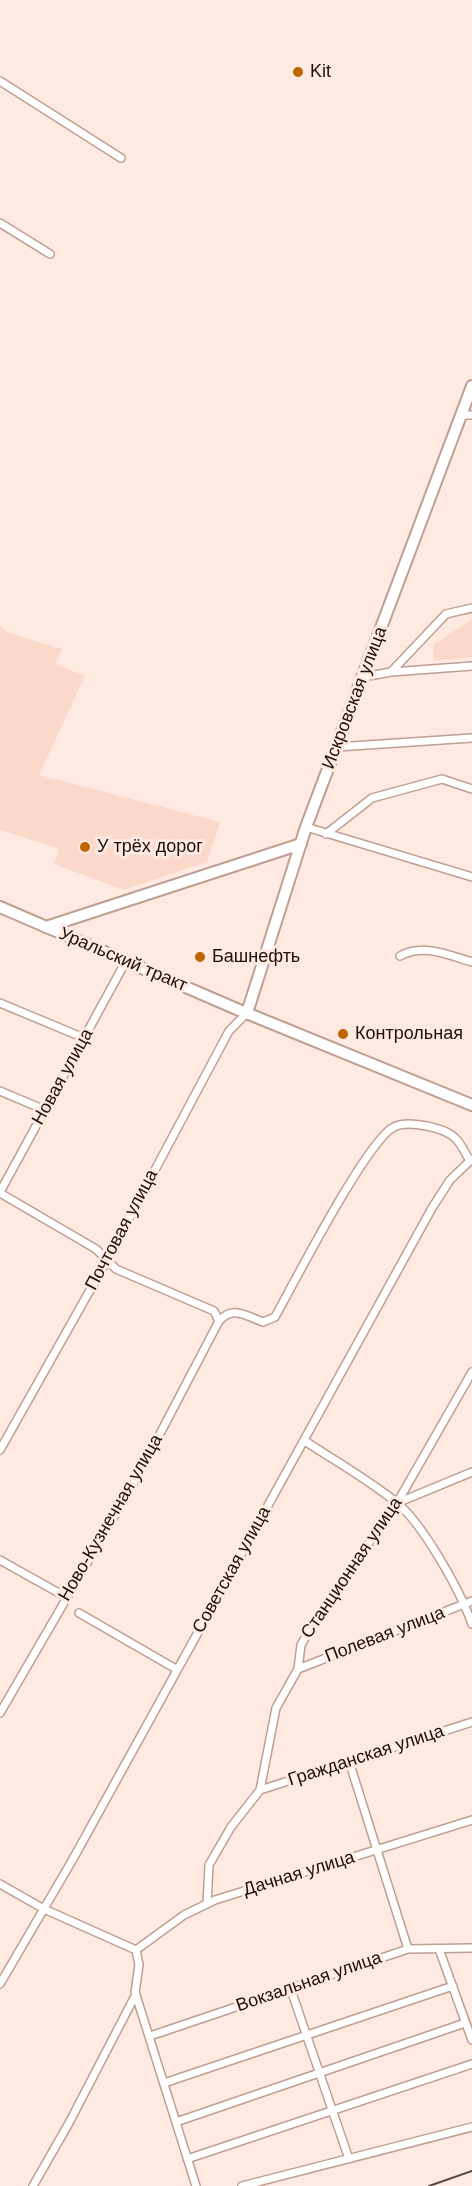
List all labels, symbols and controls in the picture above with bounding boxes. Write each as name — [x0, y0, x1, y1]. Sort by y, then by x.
place label: Kit — [310, 61, 331, 83]
marker: Kit — [291, 65, 305, 79]
street label: Искровская улица — [318, 624, 392, 772]
place label: У трёх дорог — [97, 836, 203, 858]
marker: У трёх дорог — [78, 840, 92, 854]
street label: Уральский тракт — [56, 923, 190, 997]
place label: Башнефть — [212, 946, 300, 968]
marker: Башнефть — [193, 950, 207, 964]
place label: Контрольная — [355, 1023, 463, 1045]
street label: Новая улица — [28, 1025, 98, 1129]
marker: Контрольная — [336, 1027, 350, 1041]
street label: Почтовая улица — [81, 1166, 163, 1294]
street label: Ново-Кузнечная улица — [54, 1431, 168, 1605]
street label: Станционная улица — [297, 1493, 407, 1643]
street label: Советская улица — [188, 1503, 276, 1637]
street label: Полевая улица — [322, 1602, 448, 1668]
street label: Гражданская улица — [285, 1721, 447, 1791]
street label: Дачная улица — [241, 1847, 357, 1901]
street label: Вокзальная улица — [233, 1947, 385, 2017]

